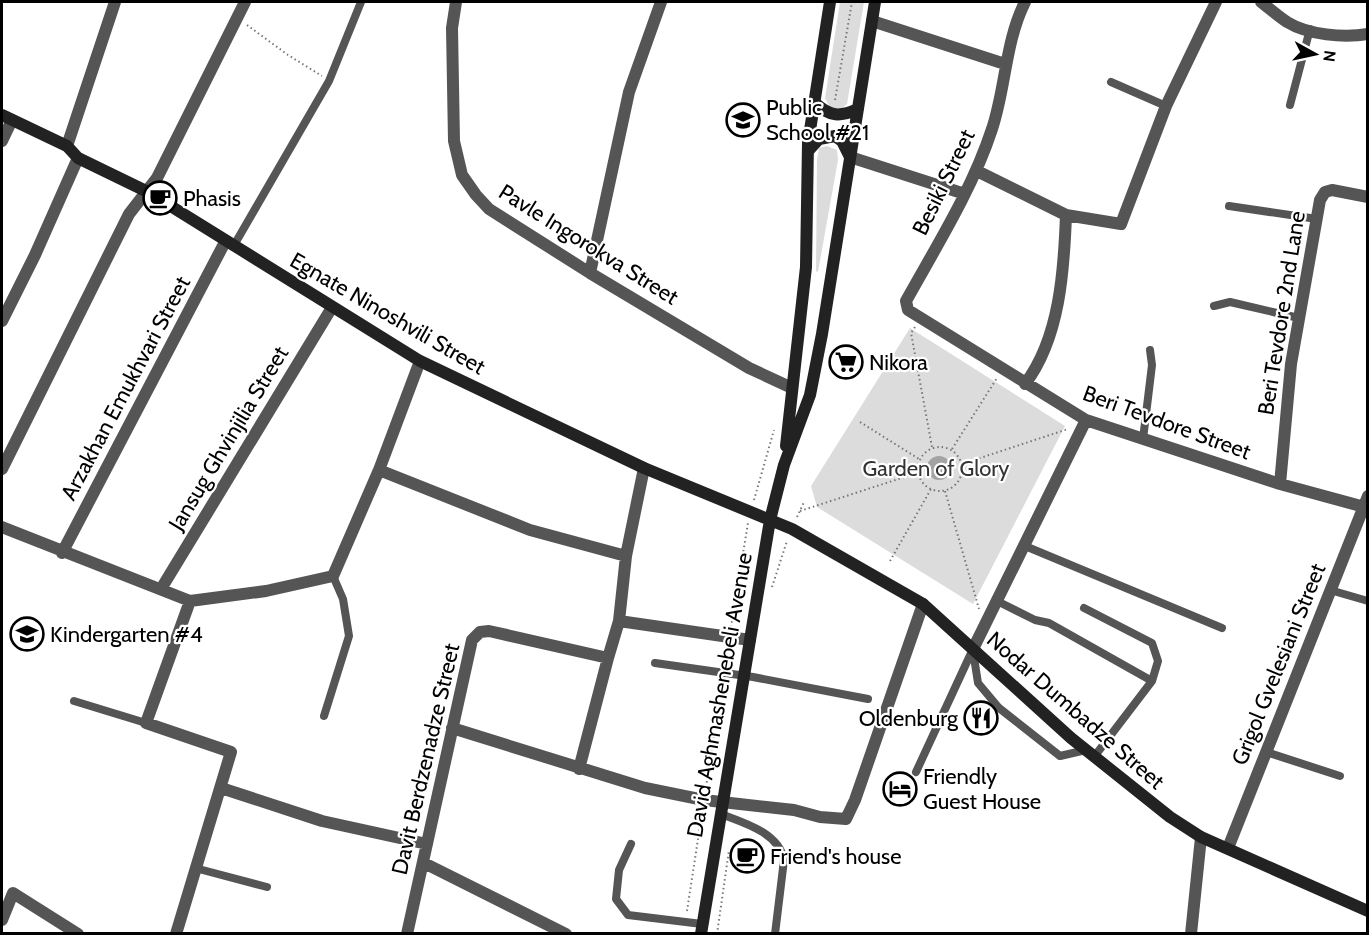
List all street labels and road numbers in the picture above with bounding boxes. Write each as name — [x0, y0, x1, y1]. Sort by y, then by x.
street label: Besiki Street — [906, 124, 981, 239]
street label: Pavle Ingorokva Street — [494, 178, 684, 311]
street label: Beri Tevdore 2nd Lane — [1252, 209, 1311, 417]
street label: Egnate Ninoshvili Street — [285, 247, 491, 381]
street label: Arzakhan Emukhvari Street — [55, 271, 196, 505]
street label: Jansug Ghvinjilia Street — [162, 341, 294, 536]
street label: Beri Tevdore Street — [1079, 380, 1255, 466]
street label: David Aghmashenebeli Avenue — [681, 551, 758, 840]
street label: Grigol Gvelesiani Street — [1226, 559, 1331, 769]
street label: Nodar Dumbadze Street — [981, 626, 1170, 795]
street label: Davit Berdzenadze Street — [386, 640, 465, 877]

